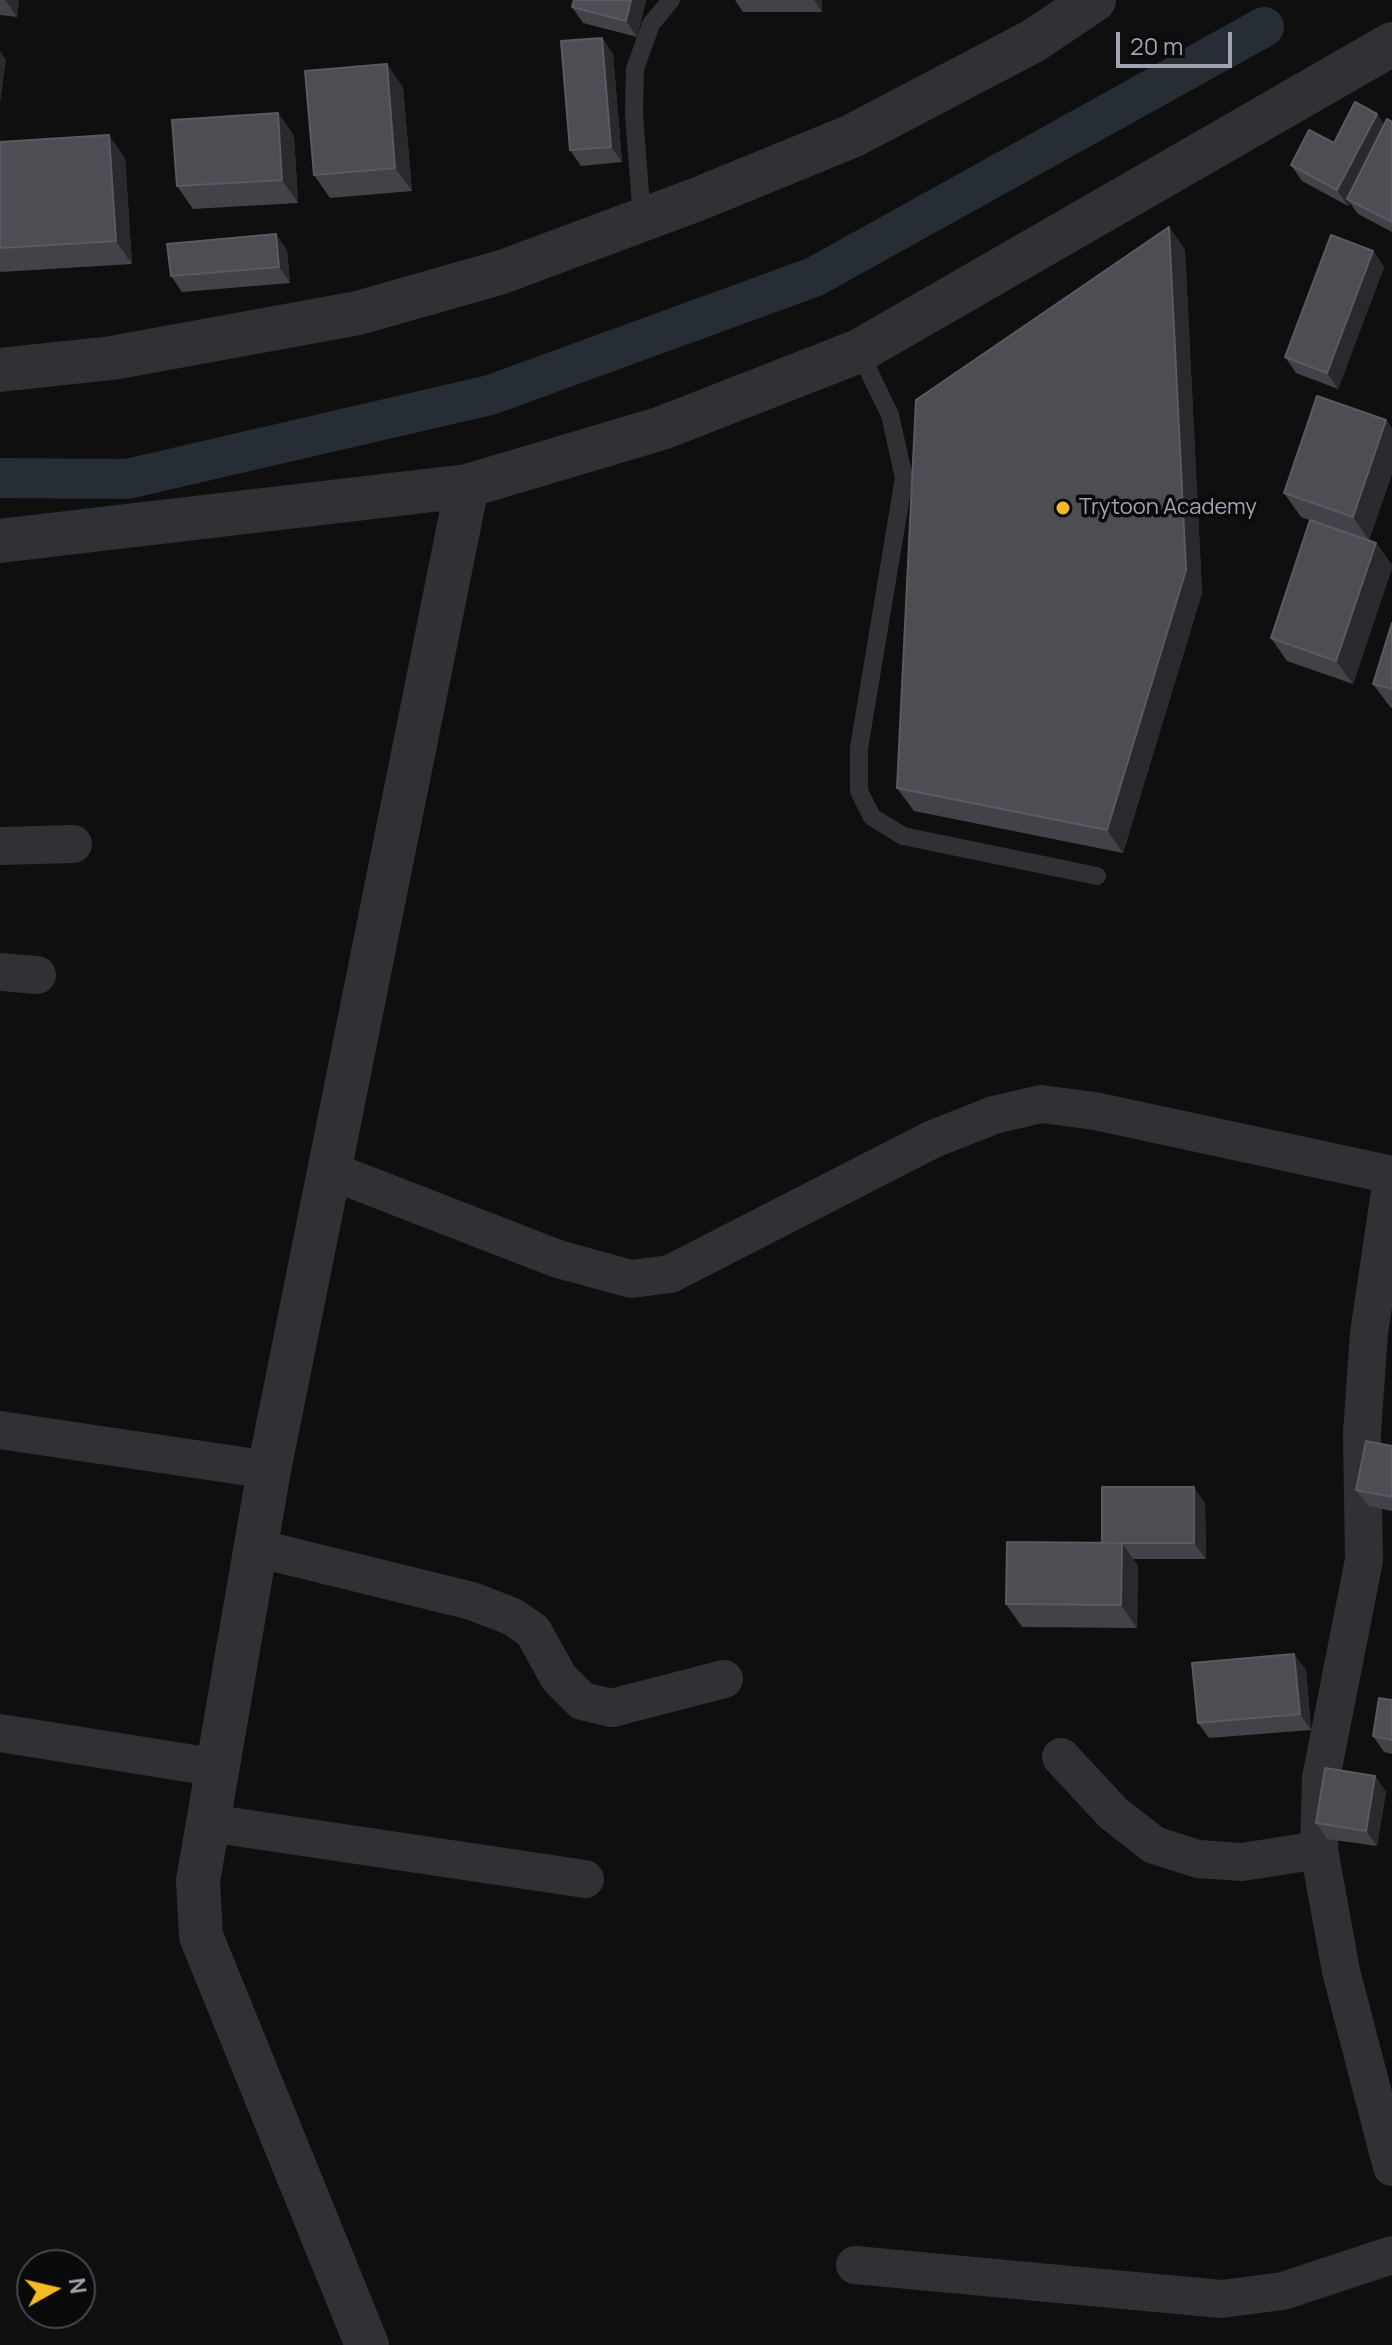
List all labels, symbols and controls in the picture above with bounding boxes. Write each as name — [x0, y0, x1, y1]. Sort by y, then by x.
scale bar — [1120, 16, 1236, 66]
text: 20 m — [1130, 29, 1183, 62]
place label: Trytoon Academy — [1079, 495, 1257, 521]
marker: Trytoon Academy — [1054, 499, 1072, 517]
north arrow — [16, 2249, 96, 2329]
text: N — [62, 2276, 94, 2296]

